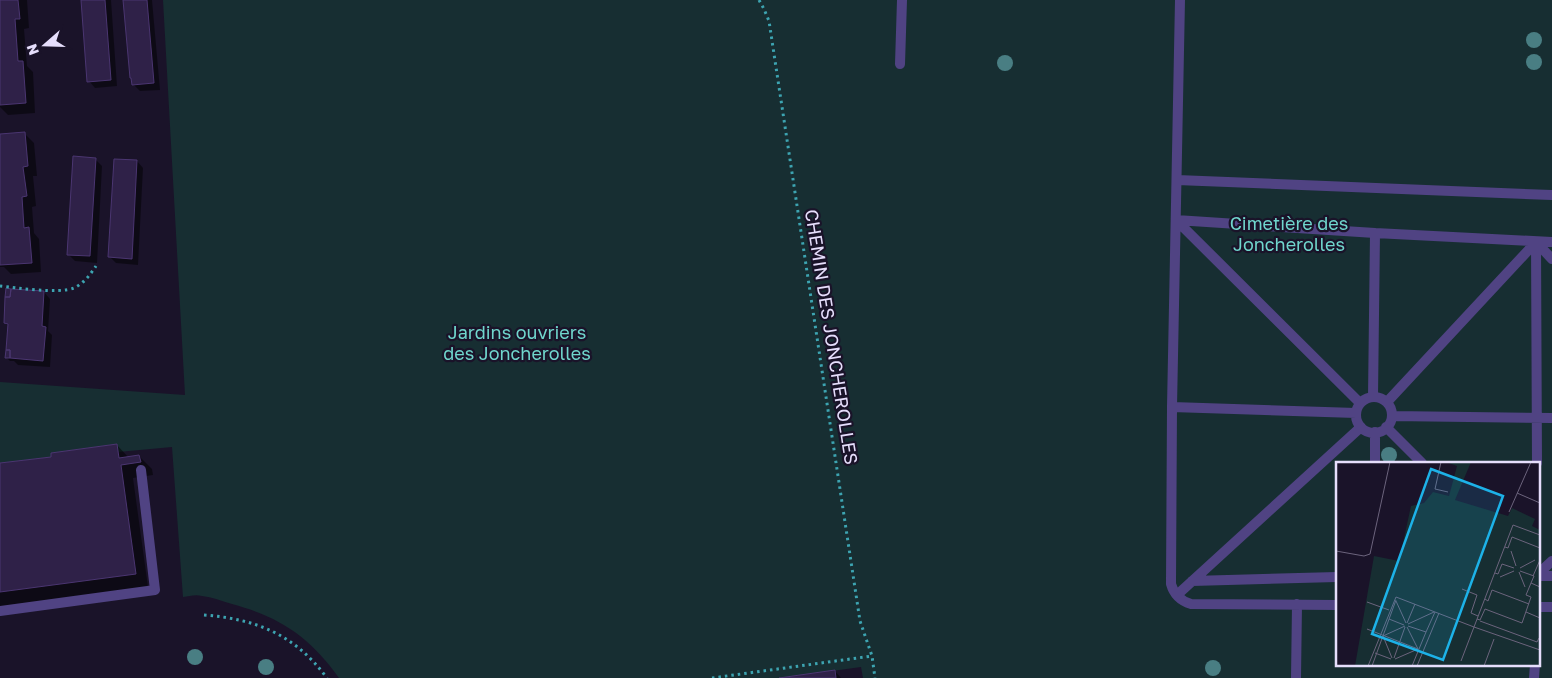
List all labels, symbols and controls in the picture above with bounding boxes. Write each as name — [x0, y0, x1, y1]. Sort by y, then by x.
north arrow — [20, 20, 70, 70]
text: N — [23, 42, 42, 58]
street label: CHEMIN DES JONCHEROLLES — [801, 208, 863, 466]
park label: Cimetière des Joncherolles — [1230, 212, 1348, 255]
park label: Jardins ouvriers des Joncherolles — [443, 321, 591, 364]
inset map — [1336, 462, 1540, 666]

